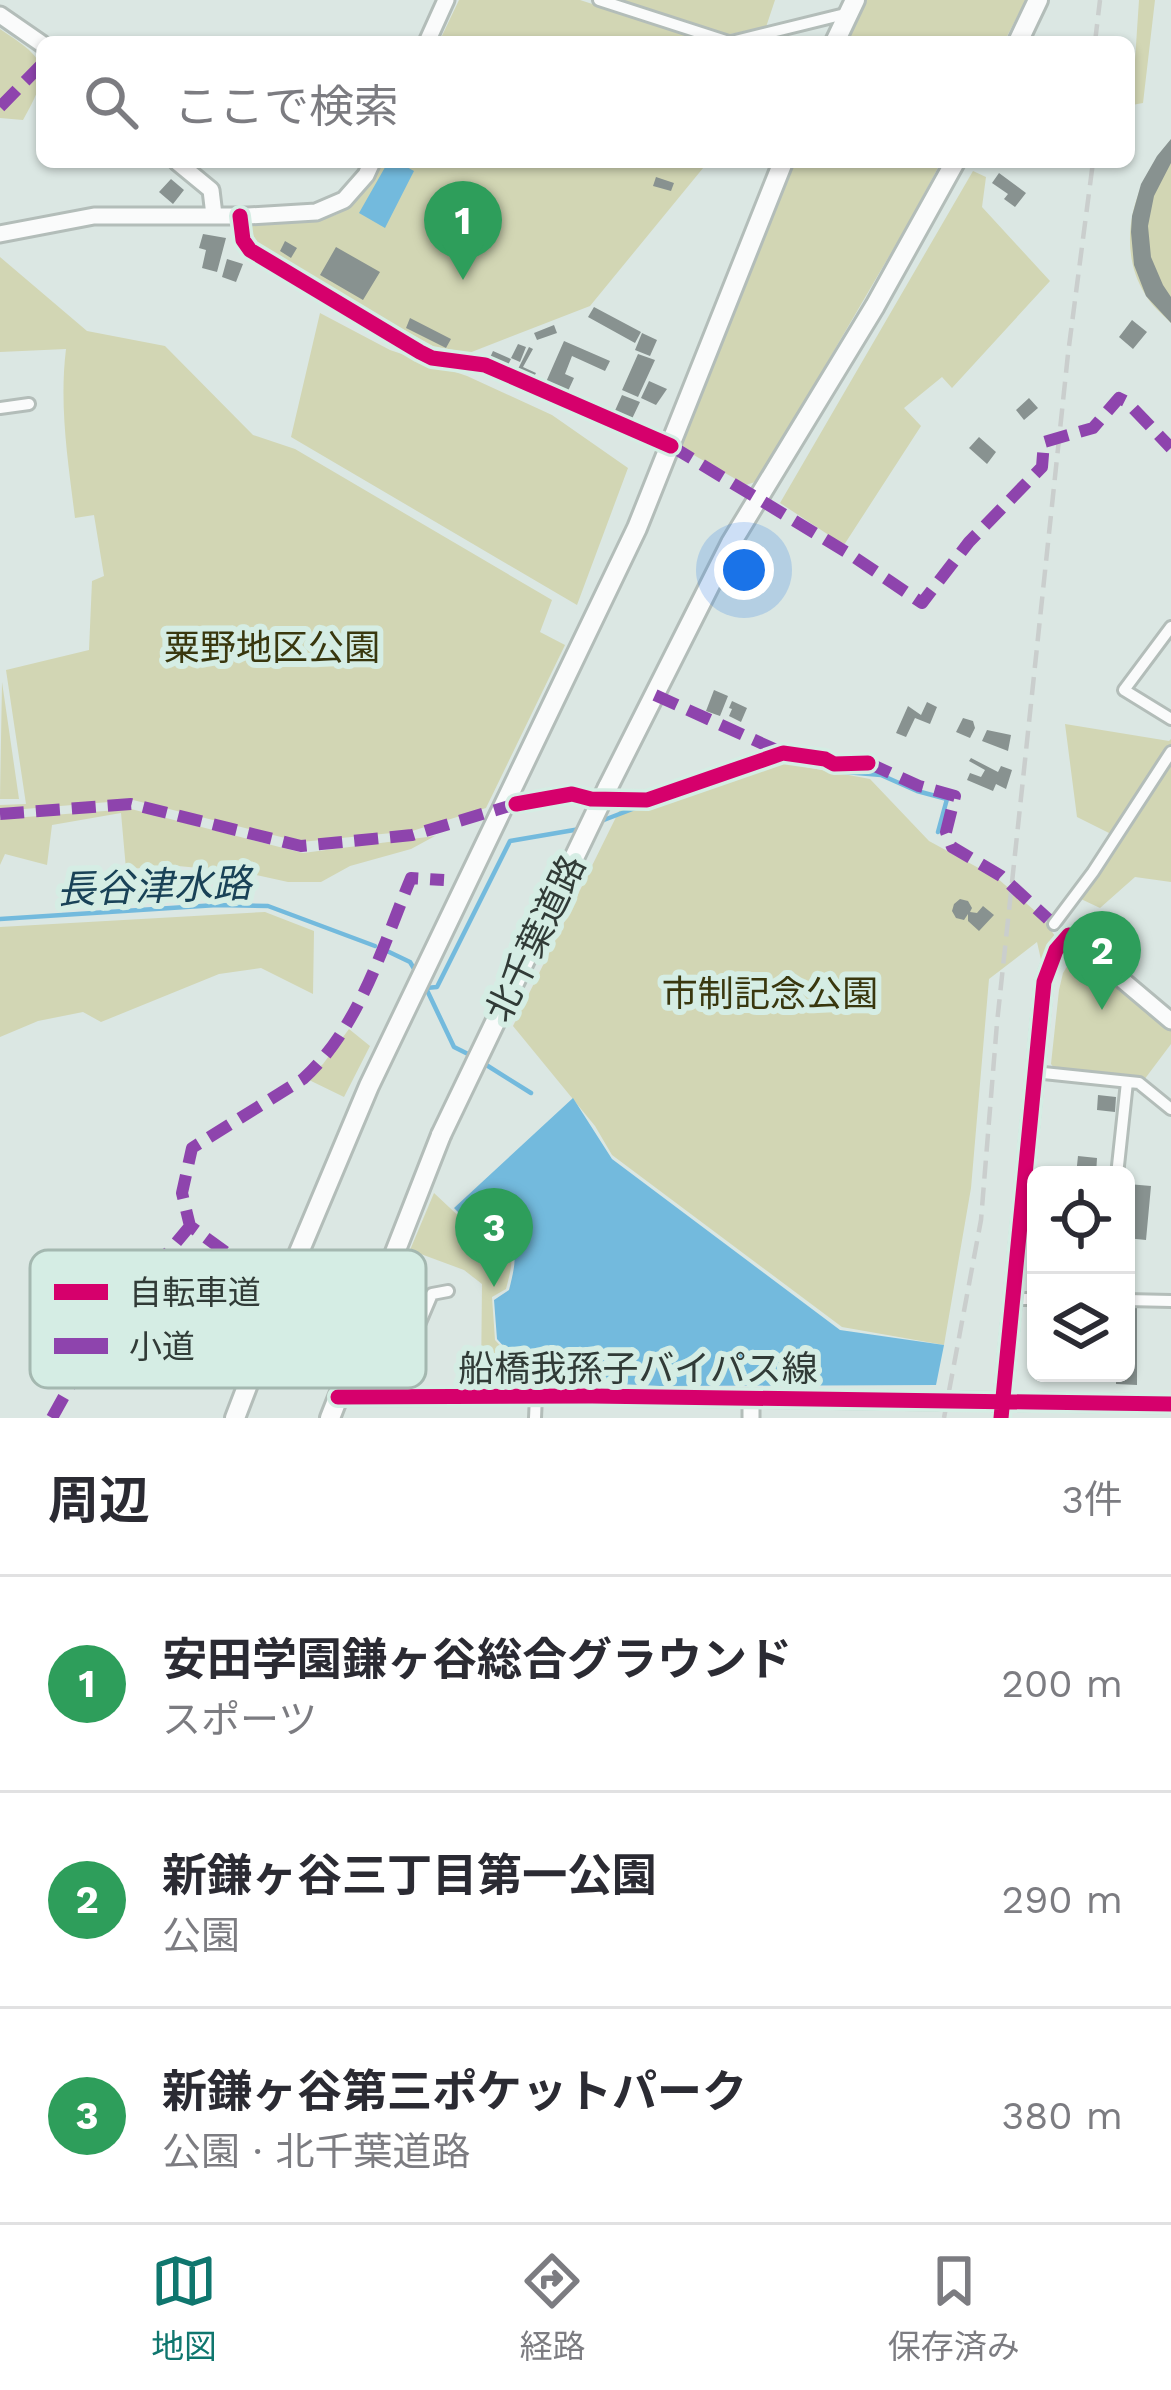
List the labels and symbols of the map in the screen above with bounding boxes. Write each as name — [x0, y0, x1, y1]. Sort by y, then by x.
pin: 1 — [424, 181, 502, 280]
your location — [714, 540, 774, 600]
park label: 粟野地区公園 — [164, 627, 380, 669]
street label: 北千葉道路 — [478, 848, 594, 1029]
water label: 長谷津水路 — [56, 861, 255, 912]
pin: 2 — [1063, 911, 1141, 1010]
park label: 市制記念公園 — [662, 973, 878, 1015]
pin: 3 — [455, 1188, 533, 1287]
legend — [30, 1250, 426, 1388]
text: 自転車道 — [129, 1273, 261, 1312]
text: 小道 — [129, 1327, 195, 1366]
street label: 船橋我孫子バイパス線 — [458, 1348, 818, 1390]

